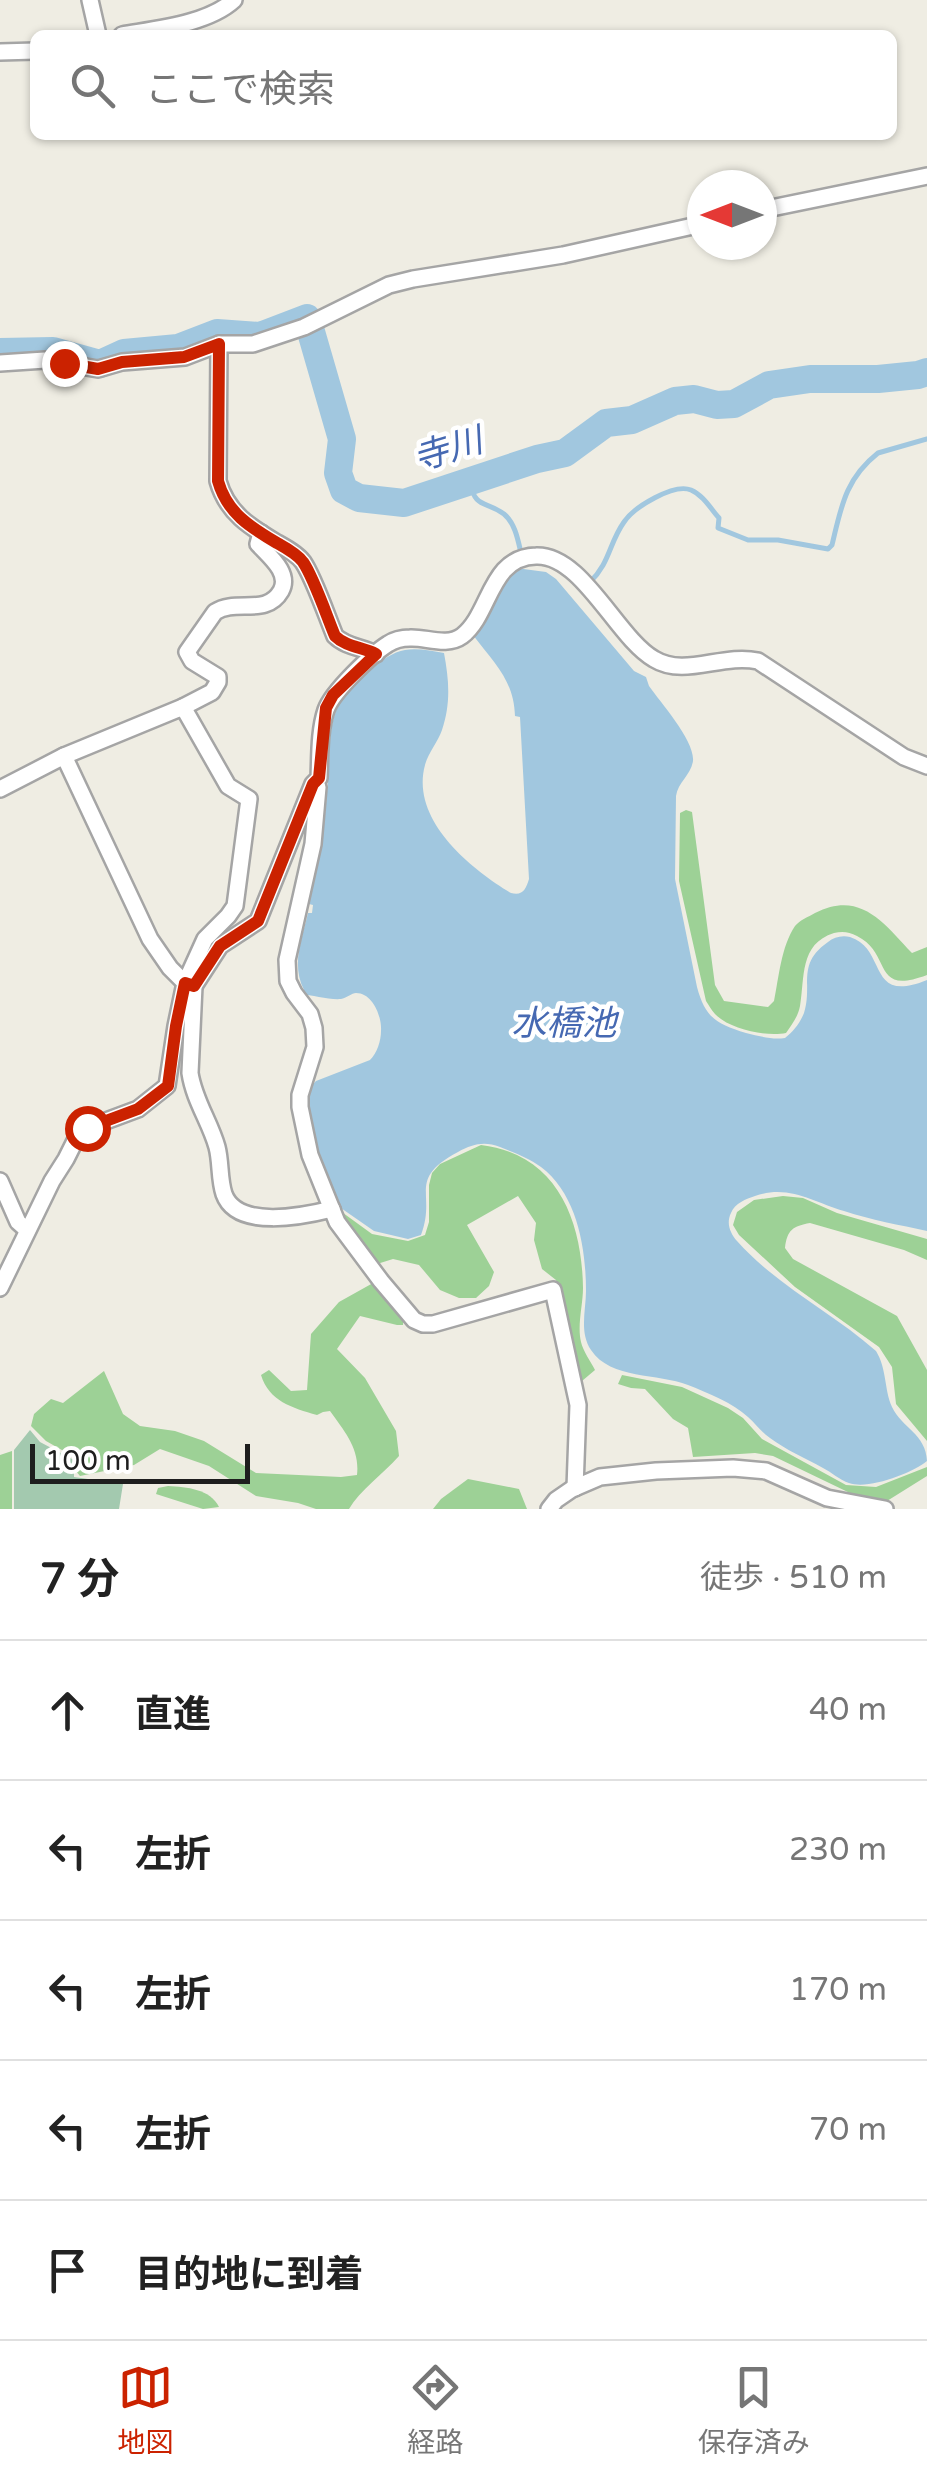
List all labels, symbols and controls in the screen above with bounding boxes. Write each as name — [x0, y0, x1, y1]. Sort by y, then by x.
search box — [30, 30, 897, 140]
icon: search — [65, 58, 120, 113]
text: ここで検索 — [145, 67, 335, 113]
north arrow — [687, 170, 777, 260]
route end — [42, 341, 88, 387]
water label: 寺川 — [408, 419, 491, 480]
water label: 水橋池 — [511, 1003, 619, 1045]
route start — [65, 1106, 111, 1152]
scale bar — [30, 1439, 250, 1484]
text: 100 m — [45, 1444, 131, 1478]
text: 7 分 — [40, 1554, 119, 1605]
text: 徒歩 · 510 m — [700, 1559, 887, 1597]
icon: ahead — [40, 1683, 95, 1738]
text: 40 m — [809, 1691, 887, 1729]
text: 直進 — [135, 1692, 211, 1738]
icon: left — [40, 1823, 95, 1878]
text: 230 m — [789, 1831, 887, 1869]
text: 左折 — [135, 1832, 211, 1878]
icon: left — [40, 1963, 95, 2018]
text: 170 m — [789, 1971, 887, 2009]
text: 左折 — [135, 1972, 211, 2018]
icon: left — [40, 2103, 95, 2158]
text: 70 m — [809, 2111, 887, 2149]
text: 左折 — [135, 2112, 211, 2158]
icon: arrive — [40, 2243, 95, 2298]
text: 目的地に到着 — [135, 2252, 363, 2298]
tab: 地図 — [117, 2360, 173, 2460]
tab: 経路 — [407, 2360, 464, 2460]
tab: 保存済み — [698, 2360, 810, 2460]

